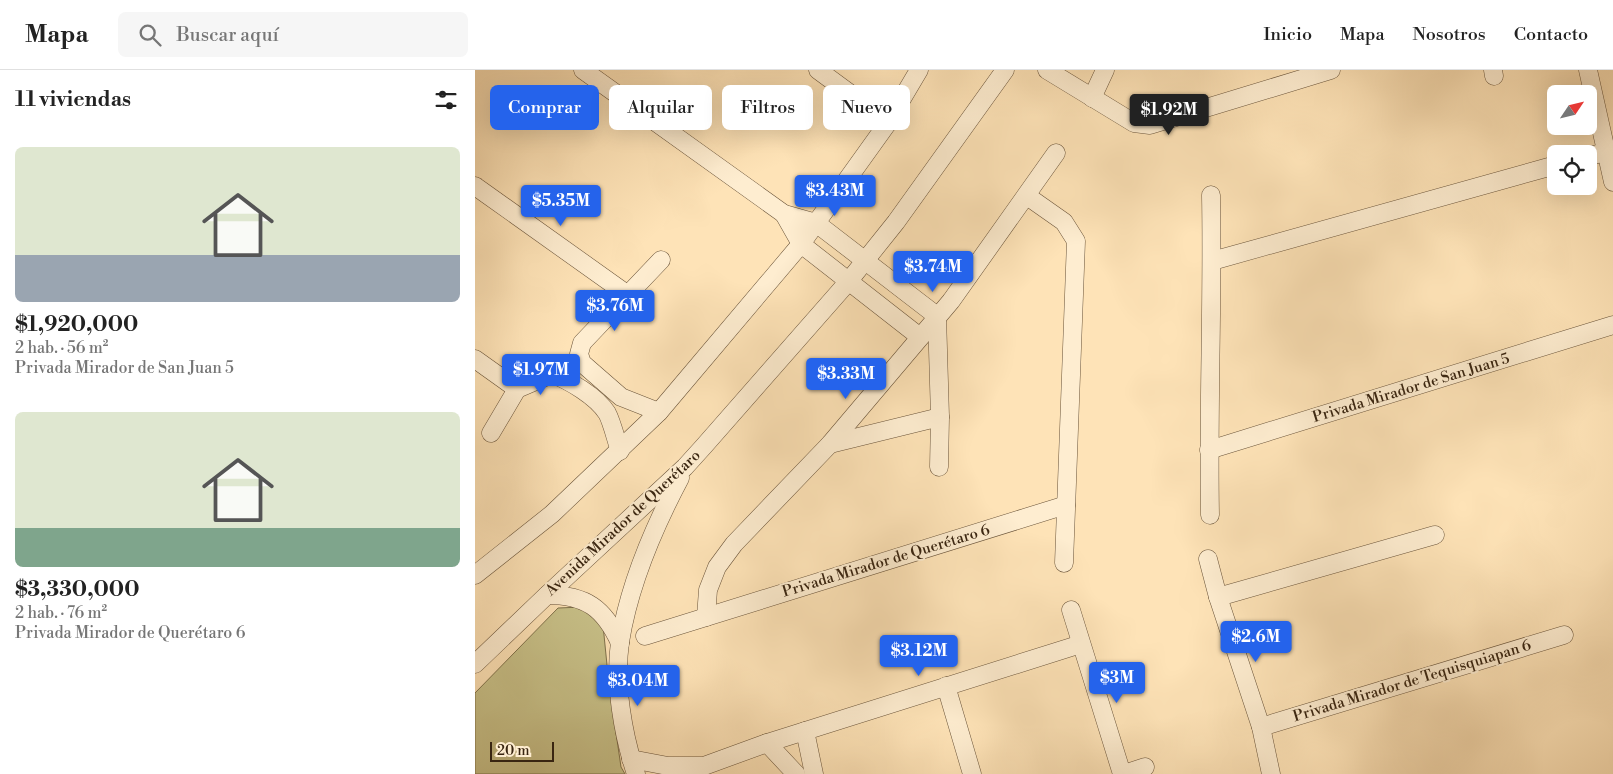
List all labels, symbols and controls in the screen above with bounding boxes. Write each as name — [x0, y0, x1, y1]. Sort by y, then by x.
search box — [118, 12, 468, 57]
text: Mapa — [25, 20, 88, 50]
icon: search — [136, 21, 164, 49]
text: Buscar aquí — [176, 23, 279, 47]
text: Inicio — [1263, 23, 1312, 46]
text: Mapa — [1340, 23, 1385, 46]
text: Nosotros — [1413, 23, 1486, 46]
text: Contacto — [1514, 23, 1588, 46]
chip: Comprar — [490, 85, 599, 130]
chip: Alquilar — [609, 85, 712, 130]
chip: Filtros — [722, 85, 813, 130]
chip: Nuevo — [823, 85, 910, 130]
north arrow — [1547, 85, 1597, 135]
map controls — [1547, 85, 1597, 195]
icon: filters — [432, 86, 460, 114]
text: 11 viviendas — [15, 87, 131, 113]
pin: $1.92M — [1128, 93, 1210, 136]
text: $1.92M — [1141, 100, 1197, 120]
button: locate — [1547, 145, 1597, 195]
pin: $3.43M — [794, 174, 876, 217]
icon: home — [193, 180, 283, 270]
text: $3.43M — [806, 181, 864, 201]
pin: $5.35M — [520, 184, 602, 227]
text: $5.35M — [532, 191, 590, 211]
pin: $3.74M — [892, 250, 974, 293]
text: $3.74M — [904, 257, 962, 277]
pin: $3.76M — [574, 290, 656, 332]
text: $3.76M — [586, 296, 644, 316]
text: $1,920,000 — [15, 312, 138, 338]
text: 2 hab. · 56 m² — [15, 338, 108, 358]
street label: Privada Mirador de San Juan 5 — [1310, 349, 1512, 427]
pin: $1.97M — [500, 354, 582, 396]
text: Privada Mirador de San Juan 5 — [15, 358, 234, 378]
pin: $3.33M — [805, 358, 887, 400]
text: $1.97M — [513, 360, 569, 380]
text: $3.33M — [817, 364, 875, 384]
icon: home — [193, 445, 283, 535]
street label: Avenida Mirador de Querétaro — [541, 446, 704, 601]
street label: Privada Mirador de Querétaro 6 — [780, 520, 992, 602]
text: $3,330,000 — [15, 577, 139, 603]
text: 2 hab. · 76 m² — [15, 603, 107, 623]
pin: $2.6M — [1221, 620, 1291, 663]
text: Privada Mirador de Querétaro 6 — [15, 623, 245, 643]
text: $2.6M — [1232, 627, 1280, 647]
pin: $3.12M — [878, 634, 960, 677]
street label: Privada Mirador de Tequisquiapan 6 — [1291, 636, 1533, 726]
text: $3.12M — [891, 641, 947, 661]
pin: $3M — [1093, 662, 1141, 704]
pin: $3.04M — [597, 664, 679, 707]
text: $3M — [1100, 668, 1134, 688]
text: $3.04M — [608, 671, 668, 691]
scale bar — [490, 739, 554, 762]
text: 20 m — [497, 742, 529, 760]

